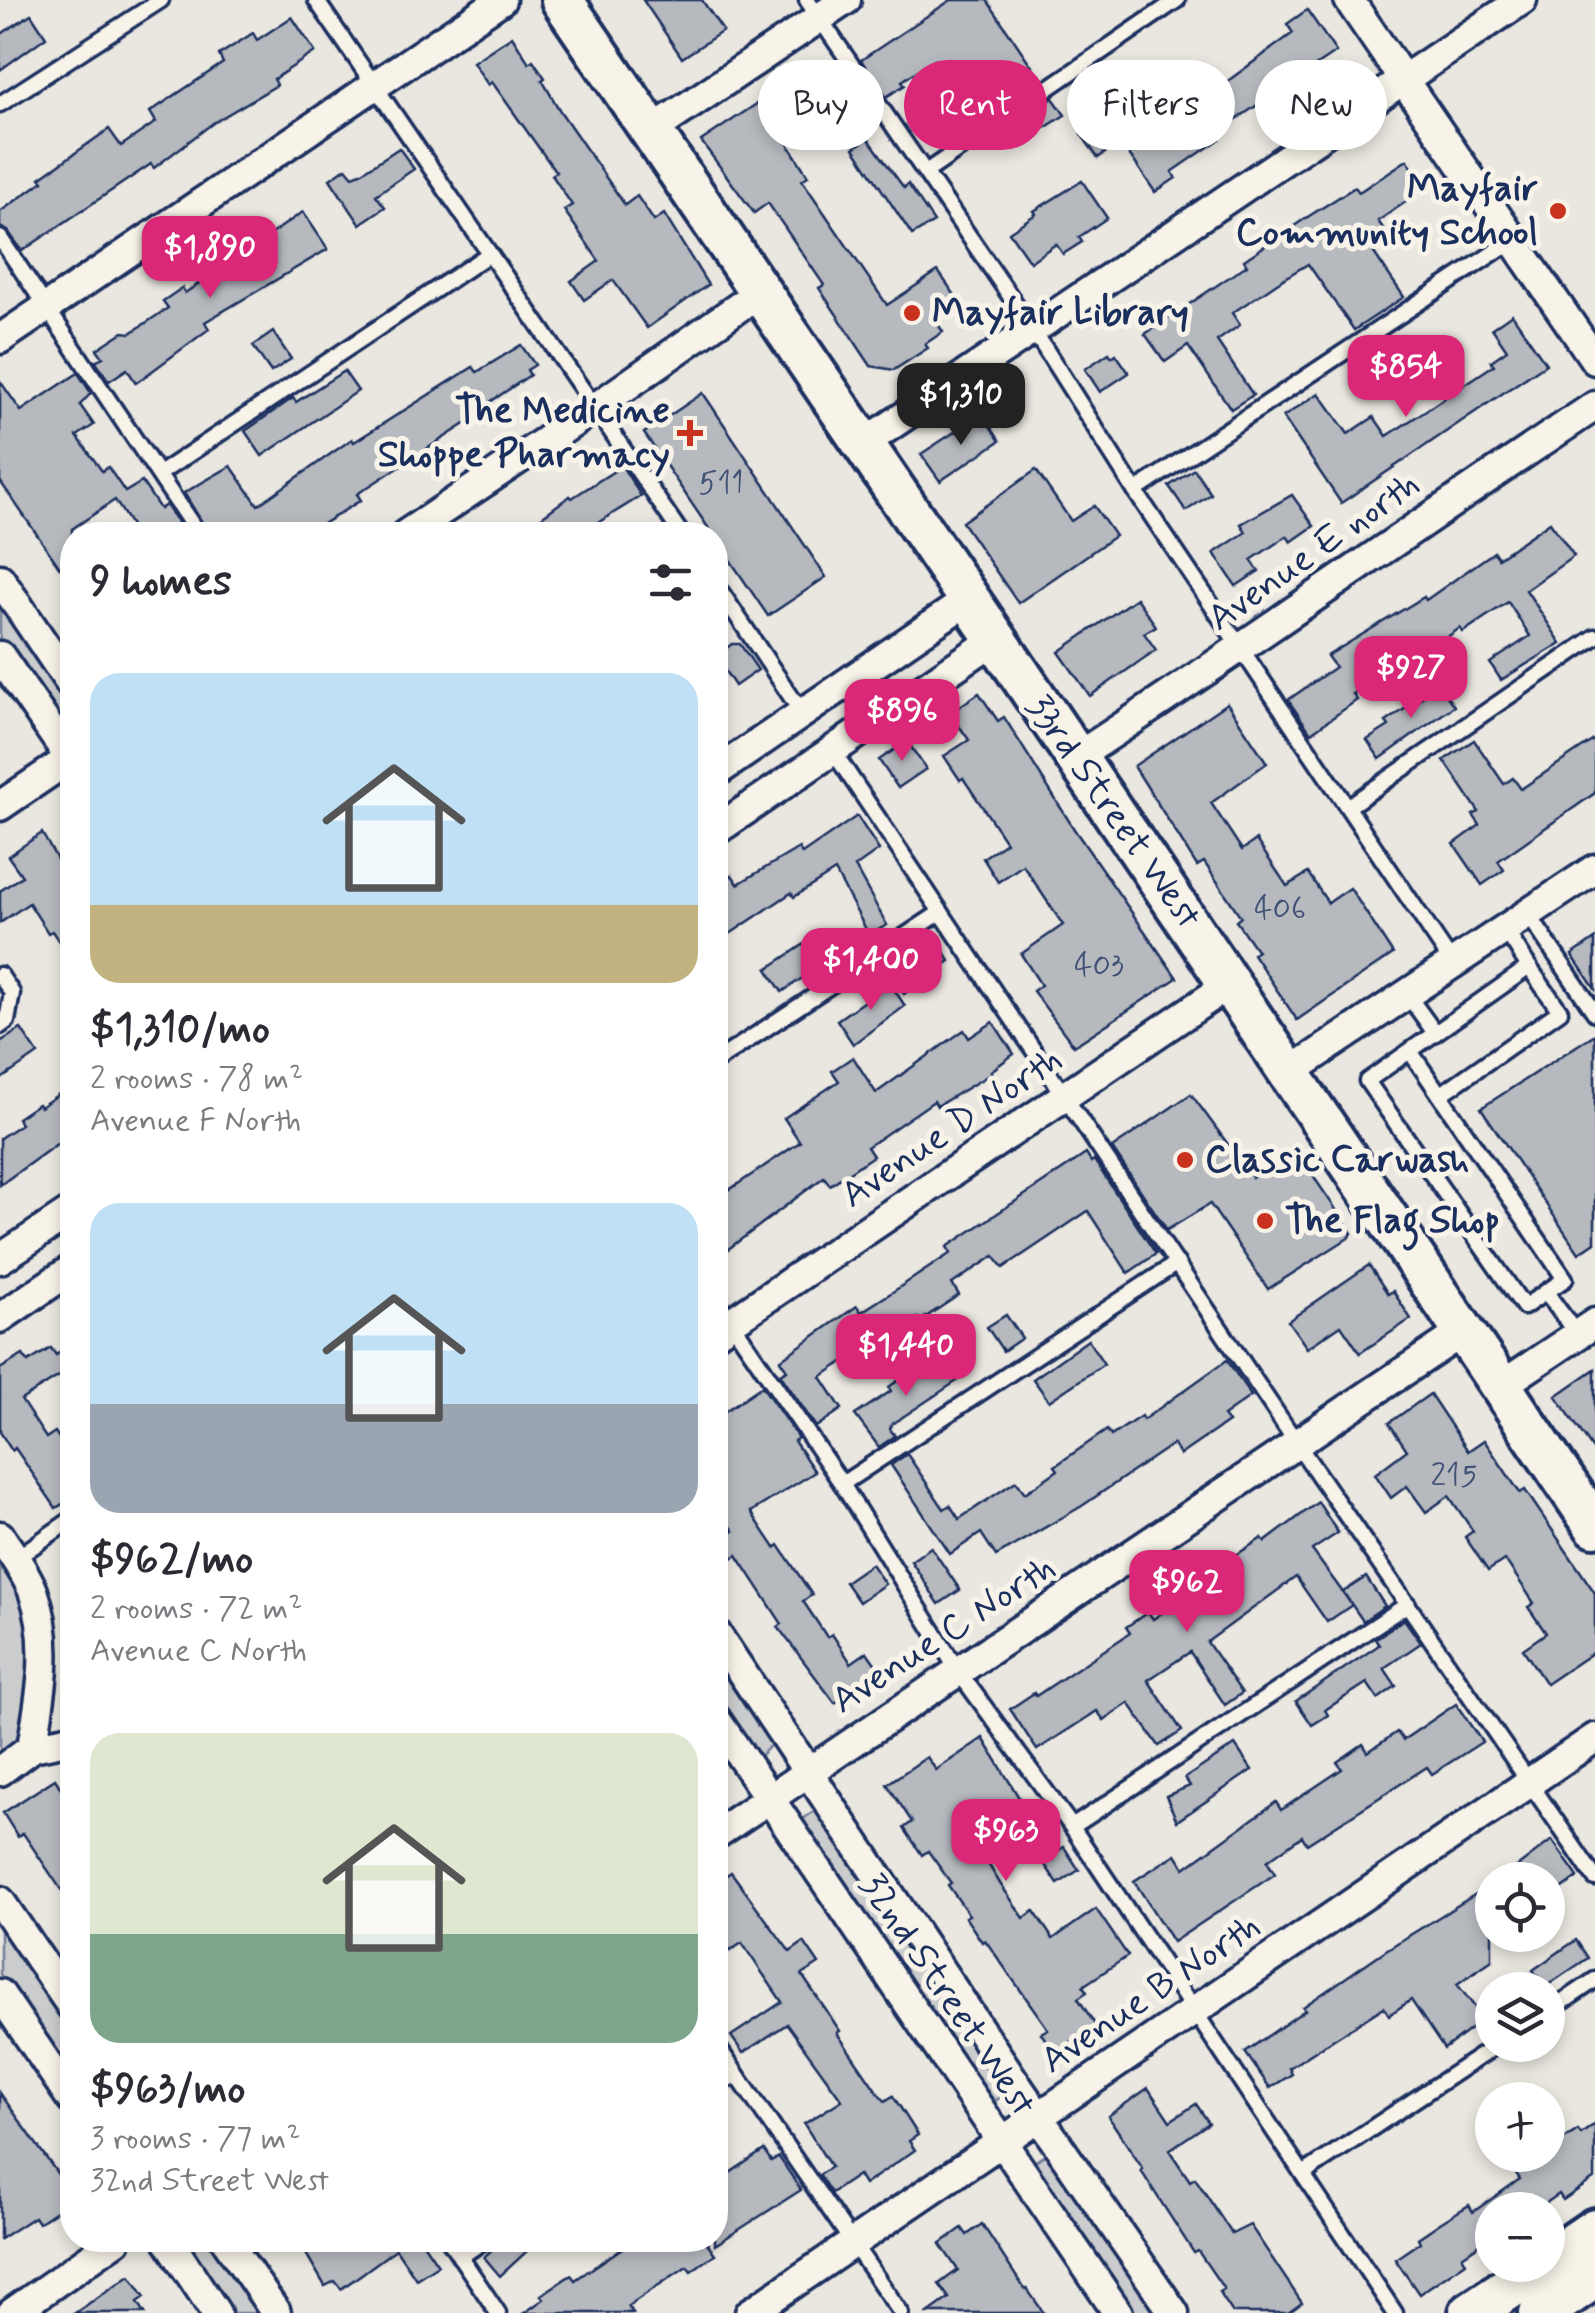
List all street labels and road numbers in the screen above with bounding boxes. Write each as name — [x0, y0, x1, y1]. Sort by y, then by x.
street label: Avenue E north — [1198, 461, 1430, 643]
street label: 33rd Street West — [1014, 685, 1212, 939]
street label: Avenue D North — [832, 1036, 1072, 1220]
street label: Avenue C North — [823, 1544, 1065, 1726]
street label: 32nd Street West — [847, 1864, 1047, 2126]
street label: Avenue B North — [1032, 1902, 1270, 2086]

